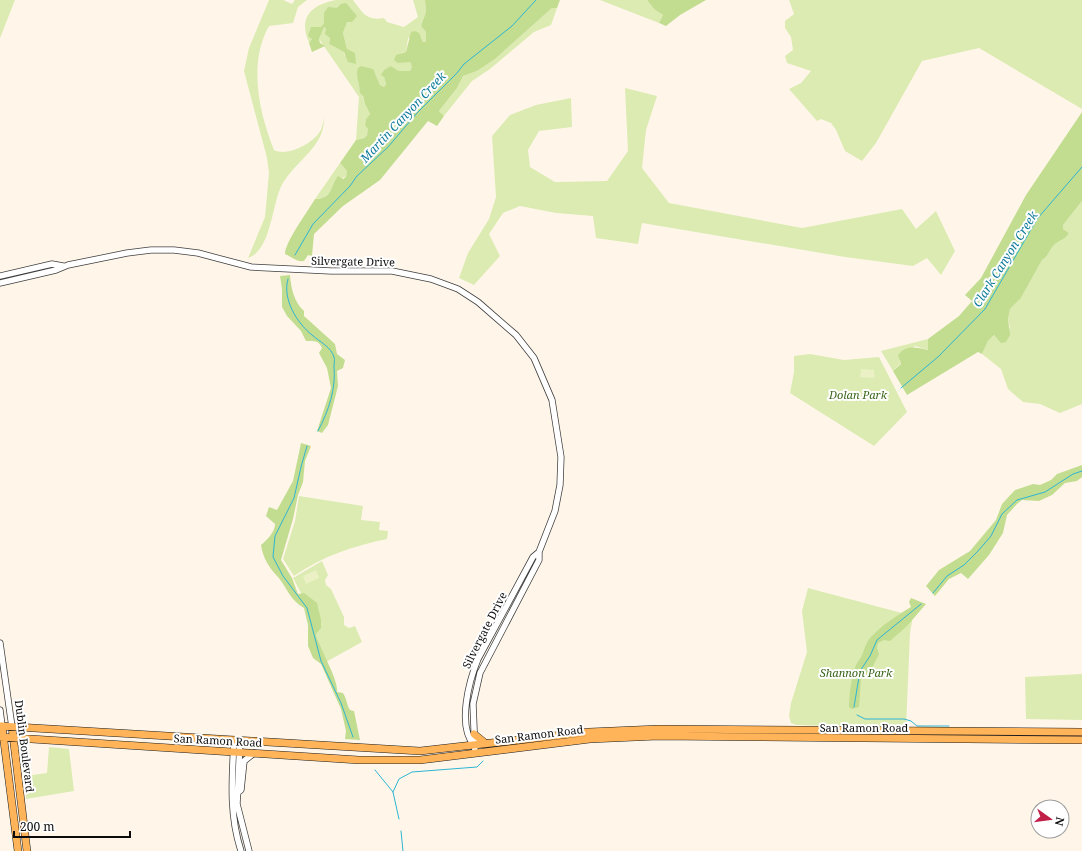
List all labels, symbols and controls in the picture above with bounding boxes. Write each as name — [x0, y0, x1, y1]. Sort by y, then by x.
water label: Martin Canyon Creek — [356, 67, 450, 167]
water label: Clark Canyon Creek — [969, 207, 1042, 310]
street label: Silvergate Drive — [311, 253, 395, 269]
park label: Dolan Park — [828, 387, 888, 402]
street label: Silvergate Drive — [458, 589, 510, 671]
park label: Shannon Park — [820, 665, 893, 680]
street label: Dublin Boulevard — [12, 699, 38, 793]
street label: San Ramon Road — [820, 720, 909, 735]
street label: San Ramon Road — [494, 721, 584, 747]
street label: San Ramon Road — [173, 730, 263, 750]
north arrow — [1030, 799, 1070, 839]
scale bar — [14, 813, 130, 839]
text: N — [1052, 816, 1069, 828]
text: 200 m — [20, 818, 55, 835]

